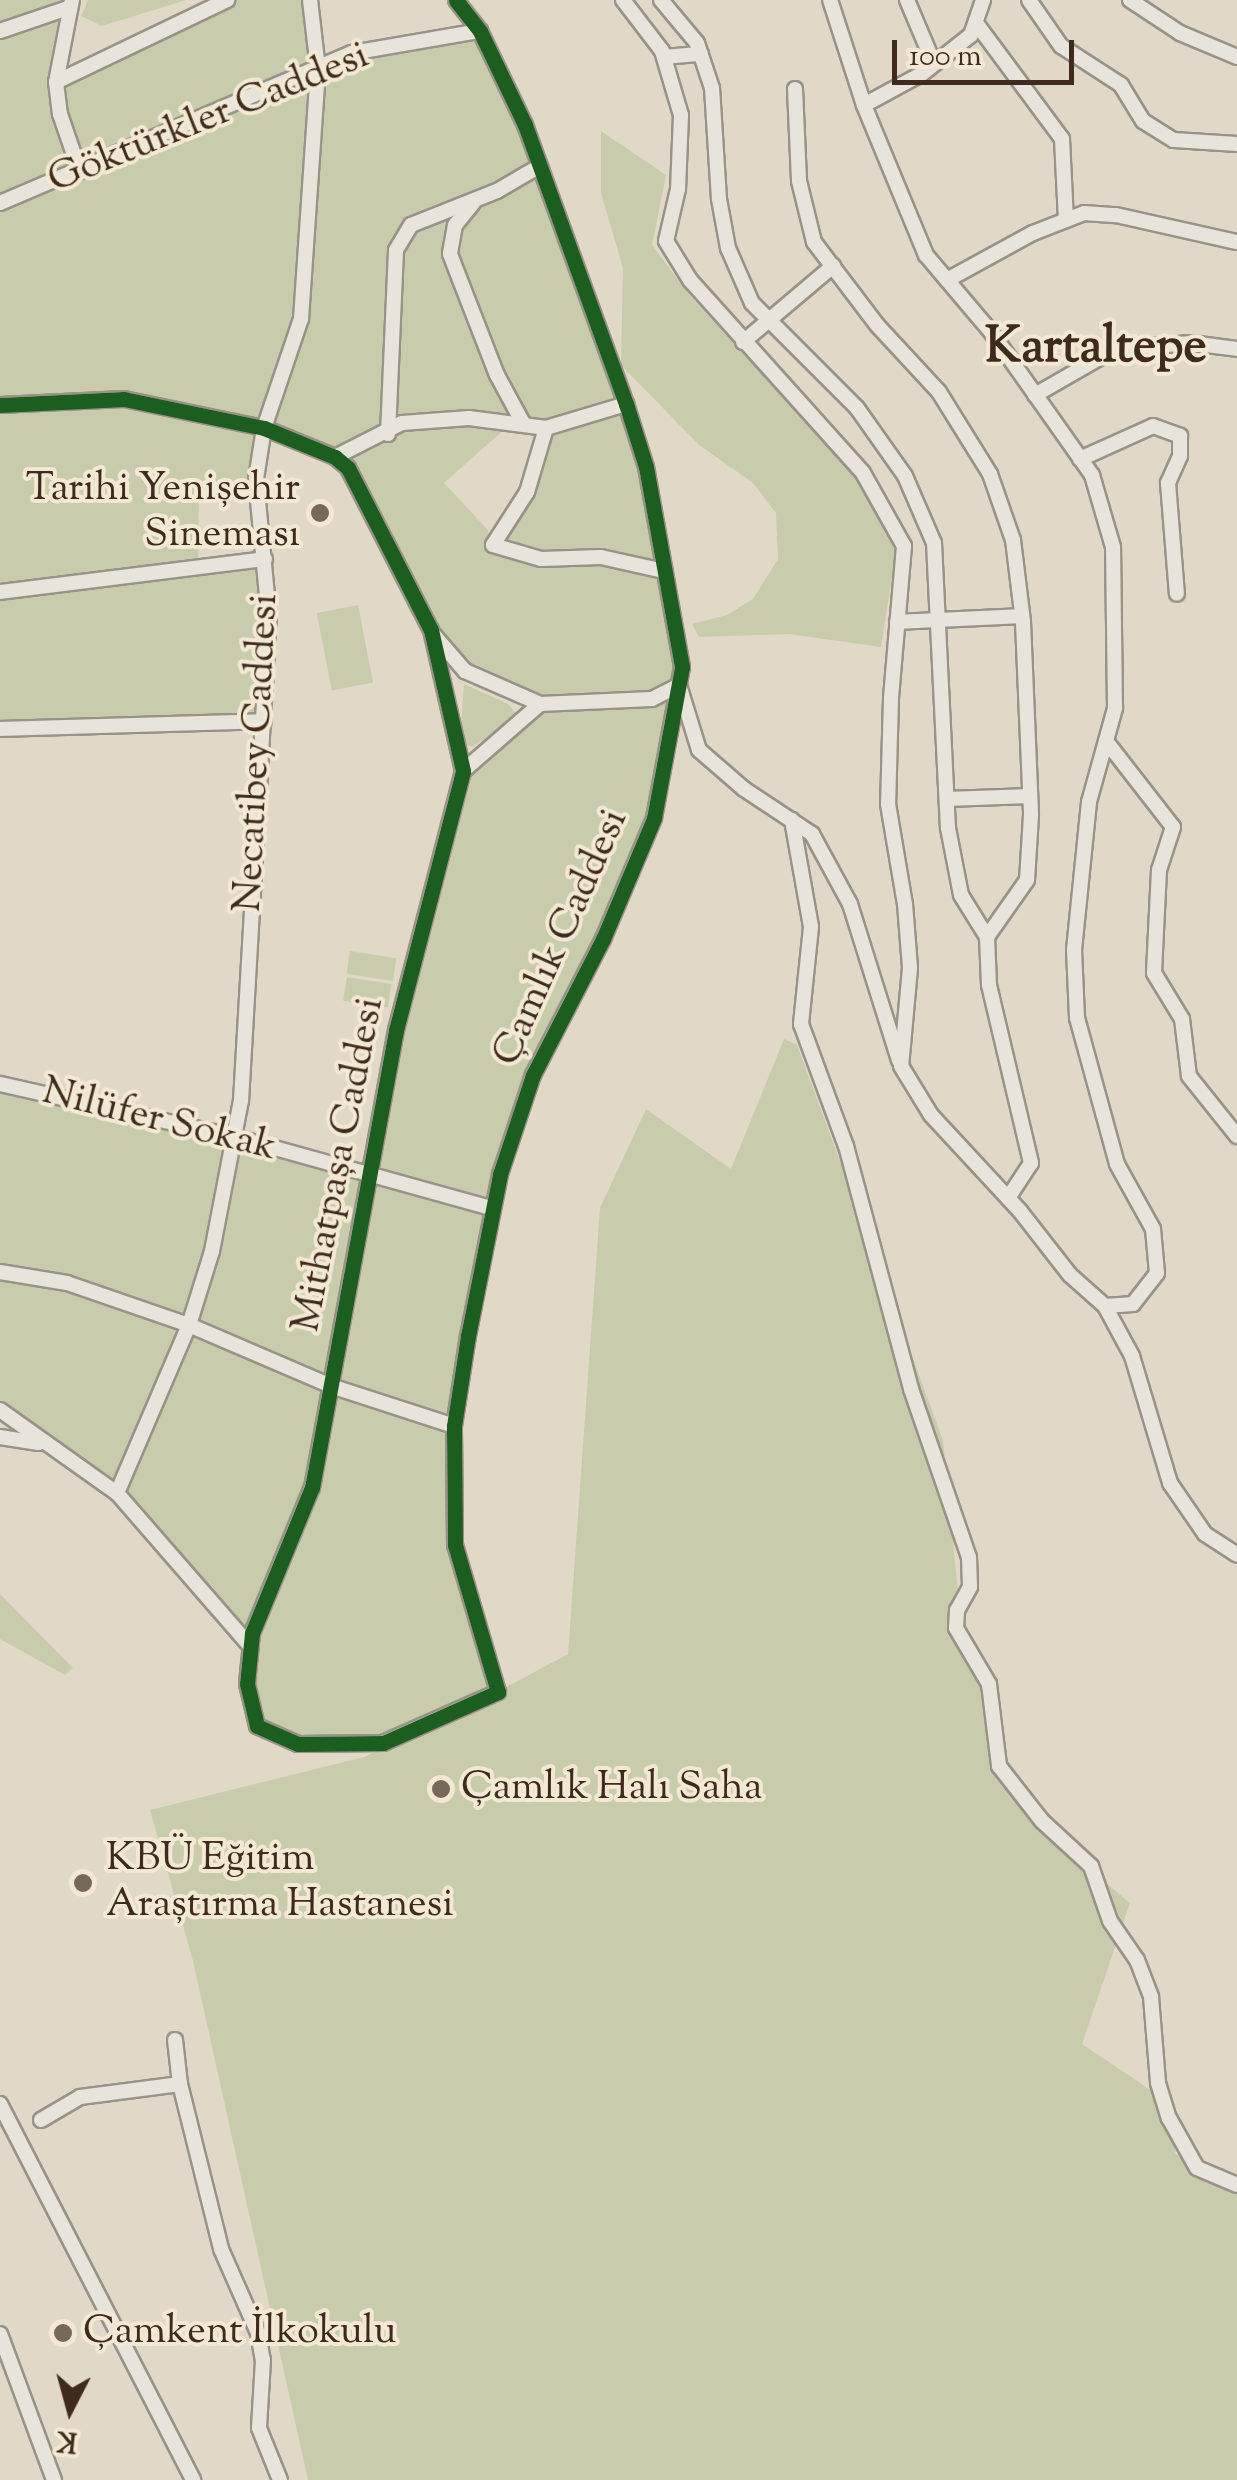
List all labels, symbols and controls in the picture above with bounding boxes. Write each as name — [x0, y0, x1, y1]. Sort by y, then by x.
scale bar — [897, 20, 1080, 82]
street label: Göktürkler Caddesi — [42, 33, 376, 205]
text: 100 m — [909, 36, 982, 79]
district label: Kartaltepe — [985, 320, 1207, 380]
place label: Tarihi Yenişehir Sineması — [26, 466, 300, 560]
marker: Tarihi Yenişehir Sineması — [309, 502, 331, 524]
street label: Necatibey Caddesi — [226, 593, 290, 913]
street label: Çamlık Caddesi — [484, 802, 640, 1074]
street label: Mithatpaşa Caddesi — [284, 994, 396, 1336]
street label: Nilüfer Sokak — [37, 1069, 281, 1173]
place label: Çamlık Halı Saha — [461, 1765, 762, 1813]
marker: Çamlık Halı Saha — [430, 1778, 452, 1800]
place label: KBÜ Eğitim Araştırma Hastanesi — [106, 1836, 454, 1930]
marker: KBÜ Eğitim Araştırma Hastanesi — [70, 1870, 96, 1896]
place label: Çamkent İlkokulu — [83, 2309, 397, 2357]
marker: Çamkent İlkokulu — [52, 2322, 74, 2344]
north arrow — [20, 2360, 120, 2460]
text: K — [55, 2419, 79, 2461]

